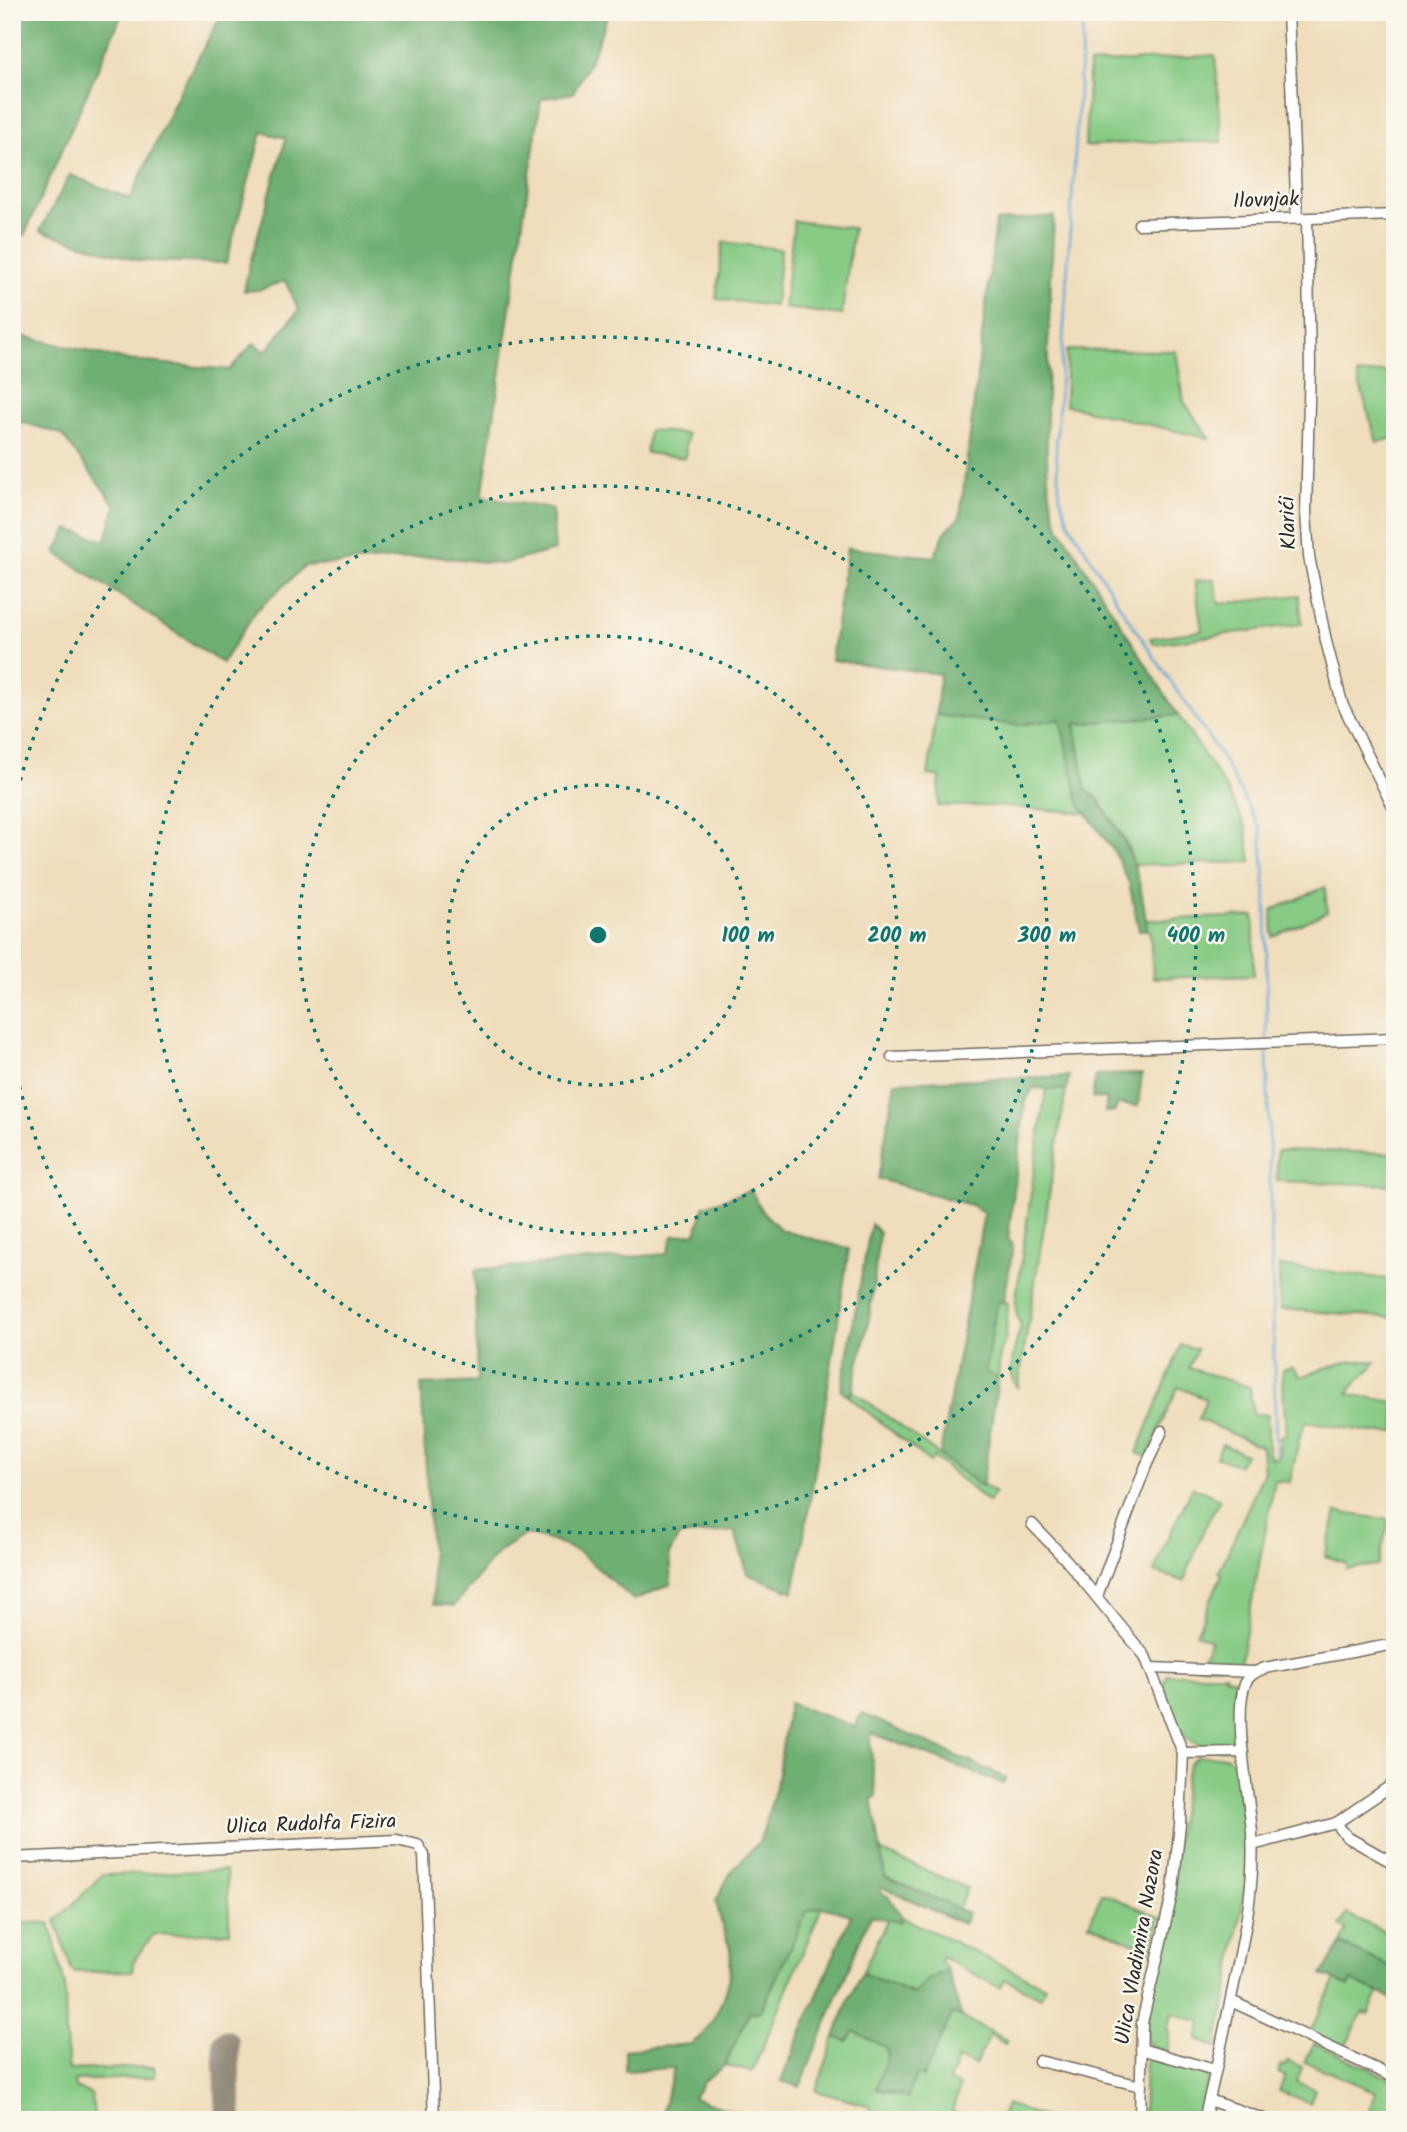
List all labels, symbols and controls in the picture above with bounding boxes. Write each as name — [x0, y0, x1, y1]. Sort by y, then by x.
street label: Ilovnjak — [1232, 183, 1300, 219]
street label: Klarići — [1272, 495, 1306, 550]
text: 100 m — [721, 920, 775, 953]
text: 200 m — [867, 920, 927, 953]
text: 300 m — [1017, 920, 1076, 953]
text: 400 m — [1167, 920, 1225, 953]
centre of rings — [586, 923, 610, 947]
street label: Ulica Rudolfa Fizira — [225, 1806, 397, 1844]
street label: Ulica Vladimira Nazora — [1107, 1846, 1173, 2048]

